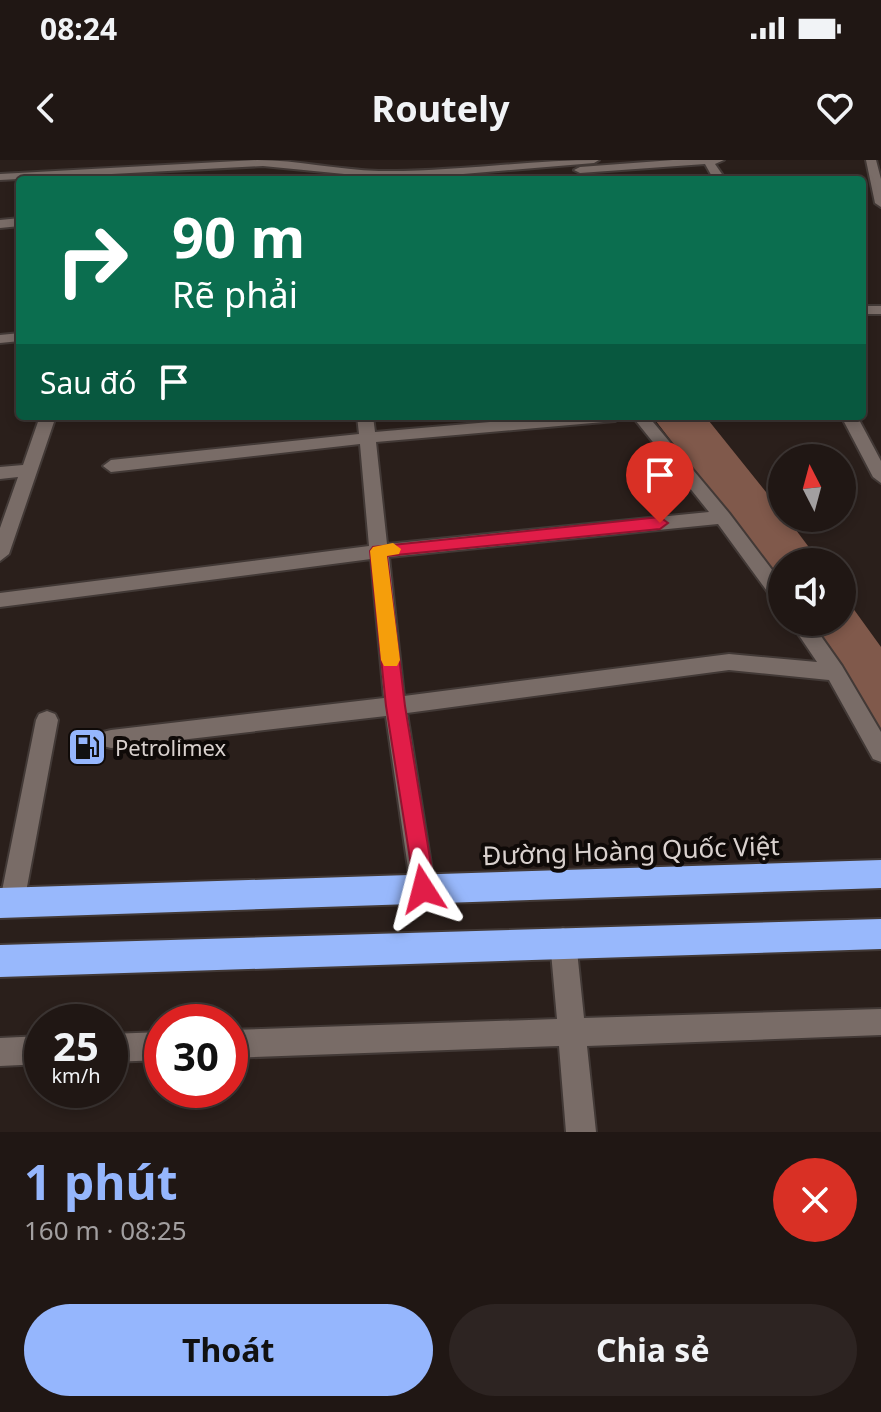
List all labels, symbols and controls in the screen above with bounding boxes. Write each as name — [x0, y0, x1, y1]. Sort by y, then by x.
text: 08:24 — [40, 8, 117, 49]
text: Routely — [372, 84, 509, 133]
icon: back — [24, 86, 68, 130]
icon: heart — [813, 86, 857, 130]
text: 90 m — [172, 198, 305, 274]
icon: right — [40, 208, 144, 312]
text: Rẽ phải — [172, 270, 298, 319]
icon: arrive — [152, 360, 196, 404]
text: Sau đó — [40, 362, 136, 403]
pin — [626, 441, 694, 523]
north arrow — [768, 444, 856, 532]
map controls — [768, 444, 856, 636]
icon: arrive — [638, 453, 682, 497]
button: sound — [768, 548, 856, 636]
fuel station icon: Petrolimex — [66, 726, 108, 768]
place label: Petrolimex — [115, 732, 227, 762]
street label: Đường Hoàng Quốc Việt — [482, 827, 780, 873]
position arrow — [381, 847, 465, 931]
speed limit sign: 30 — [144, 1004, 248, 1108]
text: 25 — [53, 1018, 99, 1073]
text: km/h — [51, 1062, 101, 1089]
text: 1 phút — [24, 1149, 178, 1214]
button: close — [773, 1158, 857, 1242]
text: 160 m · 08:25 — [24, 1212, 187, 1248]
button: Thoát — [24, 1304, 433, 1396]
button: Chia sẻ — [449, 1304, 857, 1396]

